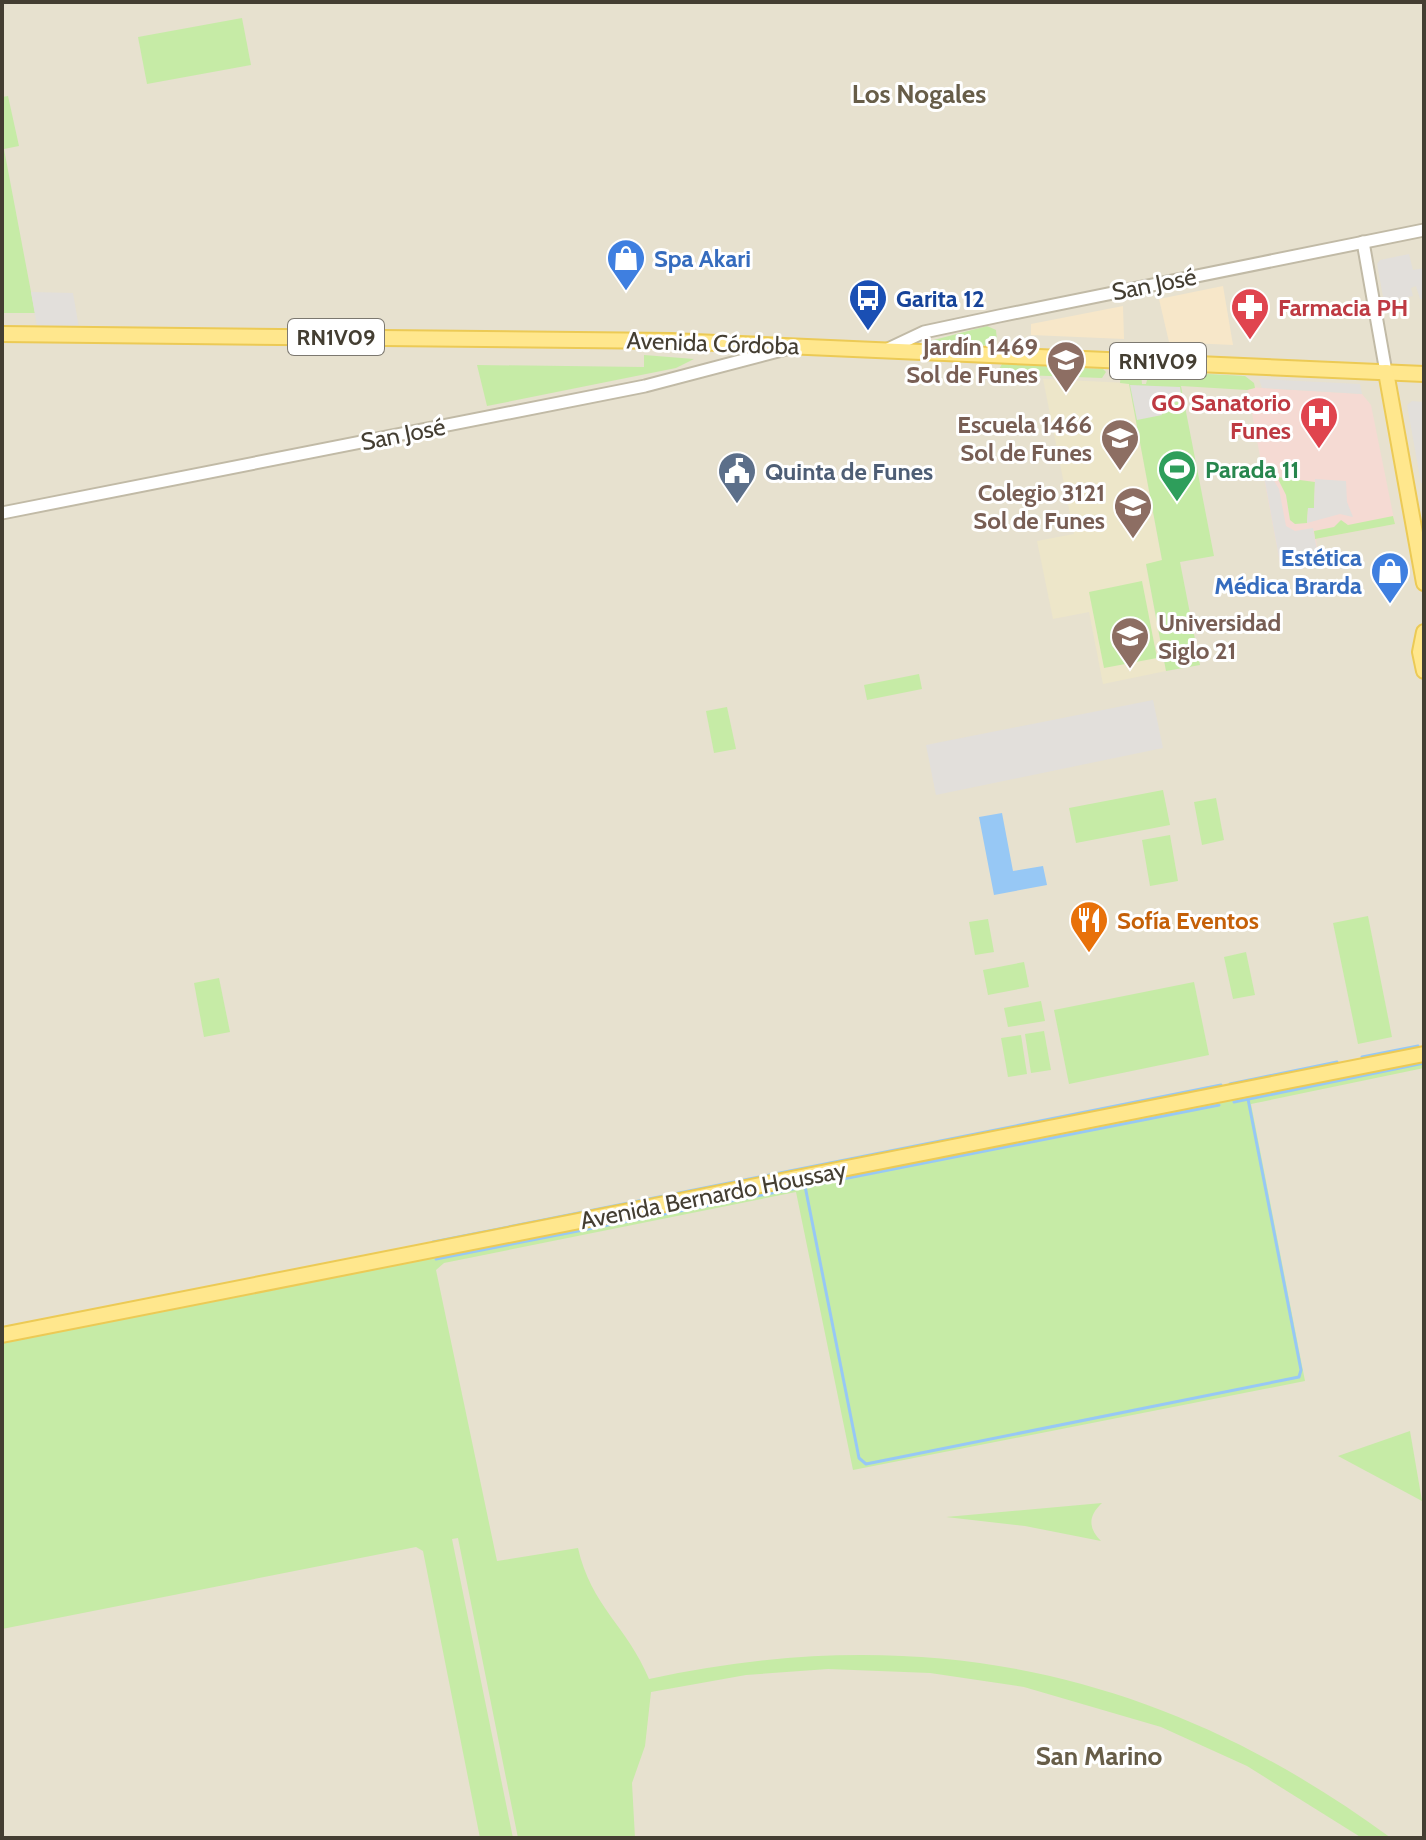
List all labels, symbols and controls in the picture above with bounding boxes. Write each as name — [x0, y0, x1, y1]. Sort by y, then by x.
district label: Los Nogales — [852, 78, 986, 110]
shop icon: Spa Akari — [605, 237, 647, 292]
place label: Spa Akari — [654, 244, 751, 273]
street label: San José — [1109, 262, 1199, 306]
bus stop icon: Garita 12 — [847, 277, 889, 332]
place label: Garita 12 — [896, 284, 985, 313]
pharmacy icon: Farmacia PH — [1229, 286, 1271, 341]
place label: Farmacia PH — [1278, 293, 1408, 322]
road number: RN1V09 — [288, 319, 384, 355]
street label: Avenida Córdoba — [626, 325, 800, 361]
place label: Jardín 1469 Sol de Funes — [906, 332, 1038, 389]
school or university icon: Jardín 1469 Sol de Funes — [1045, 339, 1087, 394]
road number: RN1V09 — [1110, 343, 1206, 379]
place label: GO Sanatorio Funes — [1151, 388, 1291, 445]
hospital icon: GO Sanatorio Funes — [1298, 395, 1340, 450]
place label: Escuela 1466 Sol de Funes — [957, 410, 1092, 467]
street label: San José — [358, 412, 448, 456]
school or university icon: Escuela 1466 Sol de Funes — [1099, 417, 1141, 472]
sports icon: Parada 11 — [1156, 448, 1198, 503]
public building icon: Quinta de Funes — [716, 450, 758, 505]
place label: Parada 11 — [1205, 455, 1299, 484]
place label: Quinta de Funes — [765, 457, 933, 486]
place label: Colegio 3121 Sol de Funes — [973, 478, 1105, 535]
school or university icon: Colegio 3121 Sol de Funes — [1112, 485, 1154, 540]
place label: Estética Médica Brarda — [1214, 543, 1362, 600]
shop icon: Estética Médica Brarda — [1369, 550, 1411, 605]
place label: Universidad Siglo 21 — [1158, 608, 1281, 665]
school or university icon: Universidad Siglo 21 — [1109, 615, 1151, 670]
restaurant icon: Sofía Eventos — [1068, 899, 1110, 954]
place label: Sofía Eventos — [1117, 906, 1259, 935]
street label: Avenida Bernardo Houssay — [578, 1155, 848, 1235]
district label: San Marino — [1036, 1740, 1163, 1772]

